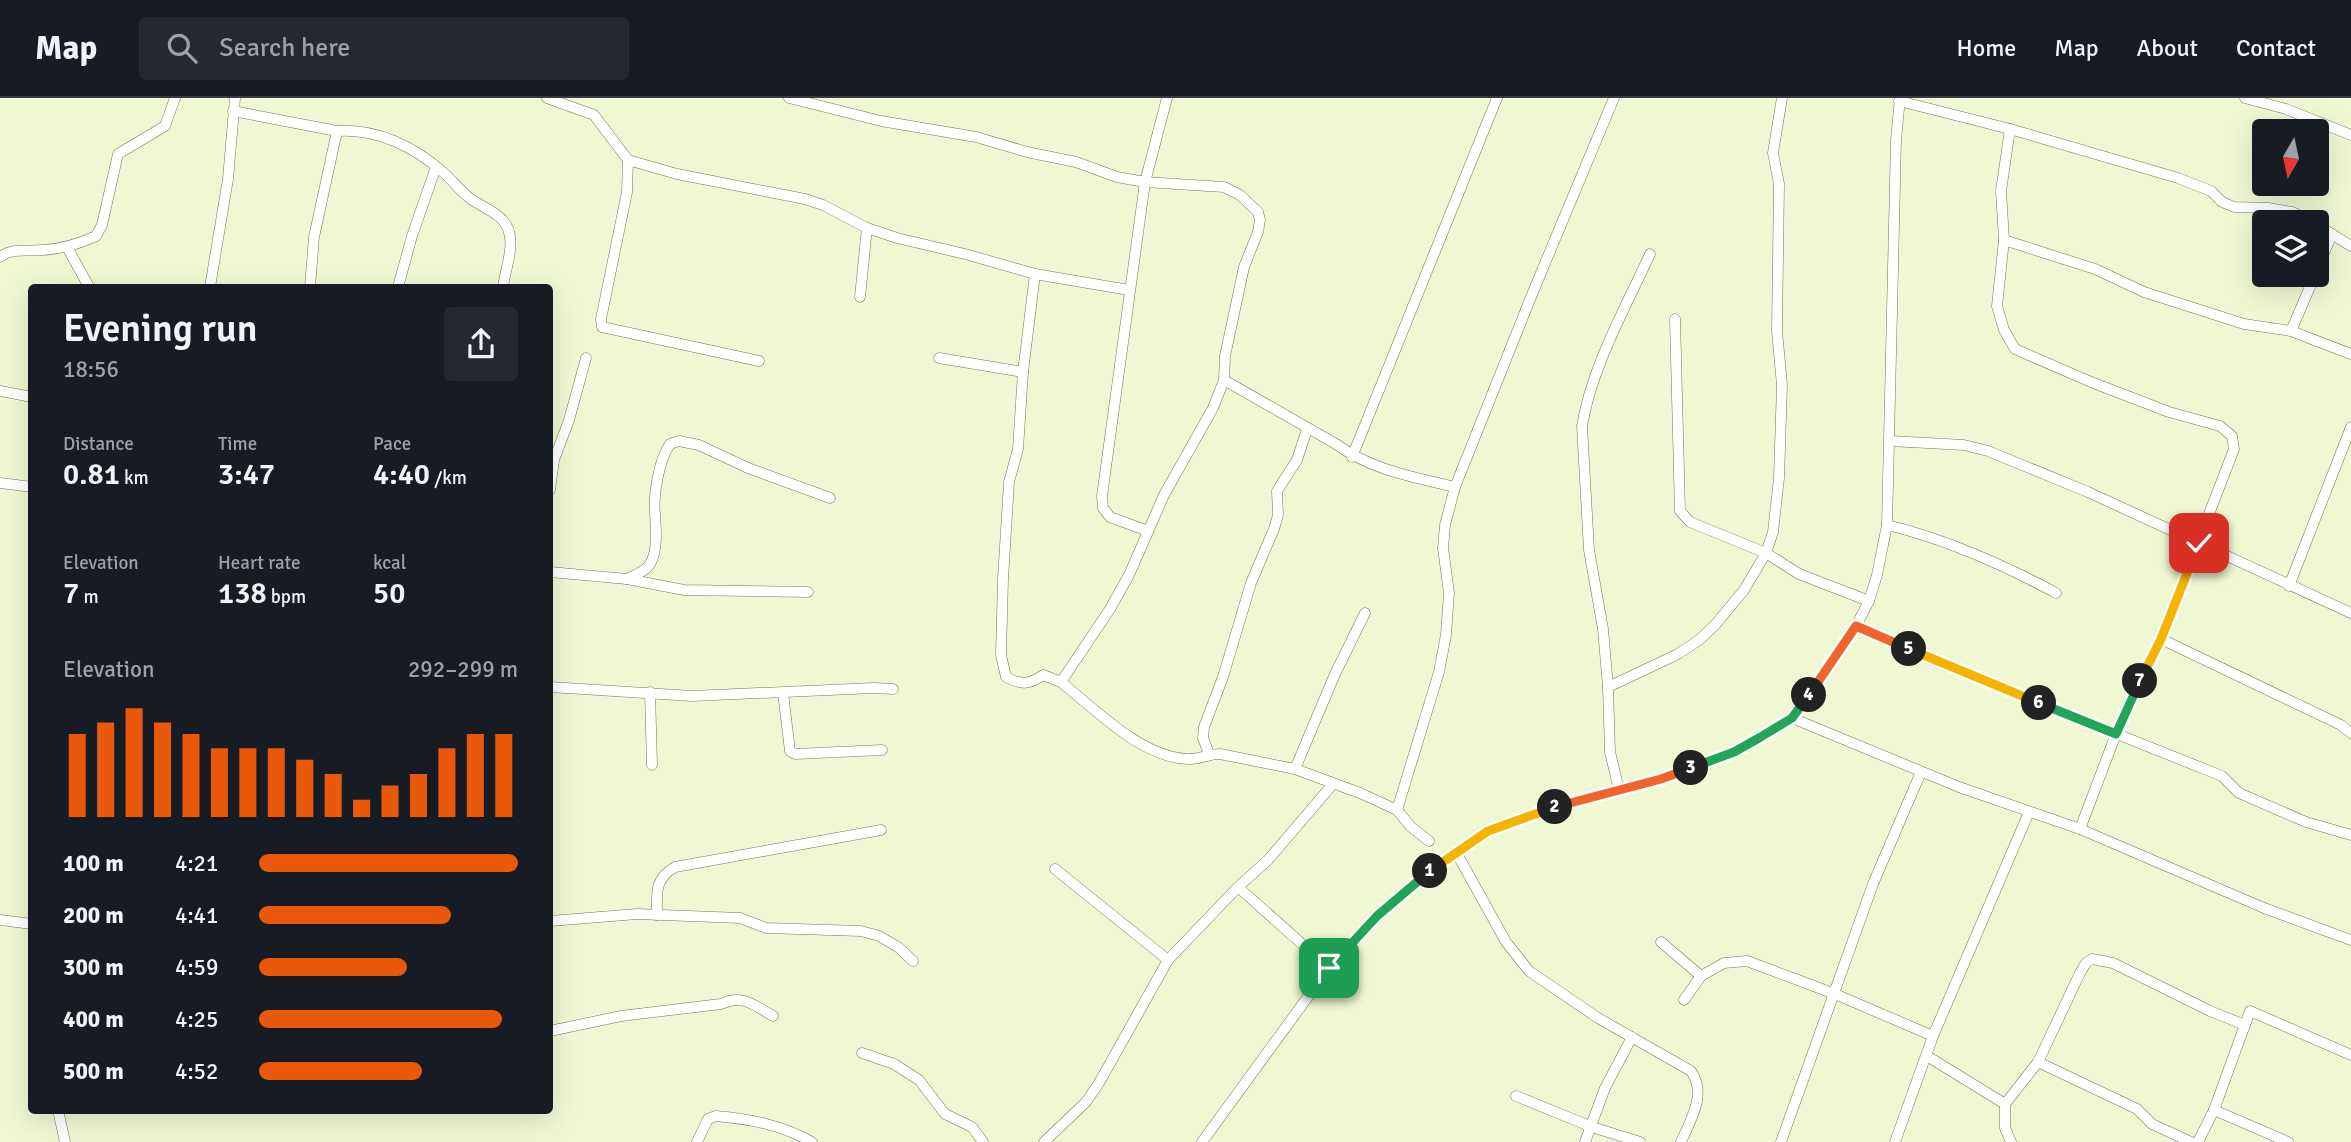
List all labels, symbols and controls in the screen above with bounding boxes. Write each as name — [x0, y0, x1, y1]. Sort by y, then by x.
search box — [139, 17, 629, 80]
text: Map — [35, 28, 97, 69]
icon: search — [163, 29, 201, 67]
text: Search here — [219, 32, 350, 64]
text: Home — [1956, 33, 2016, 63]
text: Map — [2054, 33, 2099, 63]
text: About — [2137, 33, 2198, 63]
text: Contact — [2236, 33, 2316, 63]
north arrow — [2252, 119, 2329, 196]
map controls — [2252, 119, 2329, 287]
button: layers — [2252, 210, 2329, 287]
text: Evening run — [63, 305, 257, 352]
button: share — [444, 307, 518, 381]
text: 18:56 — [63, 355, 119, 384]
text: Distance — [63, 432, 134, 456]
text: Time — [218, 432, 257, 456]
text: Pace — [373, 432, 411, 456]
text: 0.81 — [63, 456, 120, 493]
text: 3:47 — [218, 456, 275, 493]
text: 4:40 — [373, 456, 430, 493]
text: km — [120, 466, 149, 490]
text: /km — [430, 466, 467, 490]
pin — [2169, 513, 2229, 573]
icon: check — [2180, 524, 2218, 562]
text: Elevation — [63, 551, 139, 575]
text: Heart rate — [218, 551, 300, 575]
text: kcal — [373, 551, 406, 575]
text: 7 — [63, 575, 79, 612]
text: 138 — [218, 575, 267, 612]
text: 50 — [373, 575, 405, 612]
text: m — [79, 585, 99, 609]
text: bpm — [267, 585, 306, 609]
pin: 5 — [1892, 632, 1926, 666]
text: 5 — [1903, 636, 1914, 660]
text: Elevation — [63, 655, 155, 684]
text: 292–299 m — [408, 655, 518, 684]
pin: 7 — [2122, 664, 2158, 698]
text: 7 — [2134, 668, 2145, 692]
pin: 4 — [1792, 678, 1826, 712]
text: 4 — [1803, 682, 1814, 706]
pin: 6 — [2022, 686, 2056, 720]
text: 6 — [2033, 690, 2044, 714]
pin: 3 — [1674, 750, 1708, 786]
text: 3 — [1685, 755, 1696, 779]
pin: 2 — [1538, 790, 1572, 824]
text: 2 — [1549, 794, 1560, 818]
text: 100 m — [63, 849, 124, 878]
text: 4:21 — [175, 849, 218, 878]
pin: 1 — [1412, 854, 1448, 888]
text: 1 — [1424, 858, 1435, 882]
text: 200 m — [63, 901, 124, 930]
text: 4:41 — [175, 901, 218, 930]
pin — [1299, 938, 1359, 998]
icon: arrive — [1310, 949, 1348, 987]
text: 300 m — [63, 953, 124, 982]
text: 4:59 — [175, 953, 218, 982]
text: 400 m — [63, 1005, 124, 1034]
text: 4:25 — [175, 1005, 218, 1034]
text: 500 m — [63, 1057, 124, 1086]
text: 4:52 — [175, 1057, 218, 1086]

